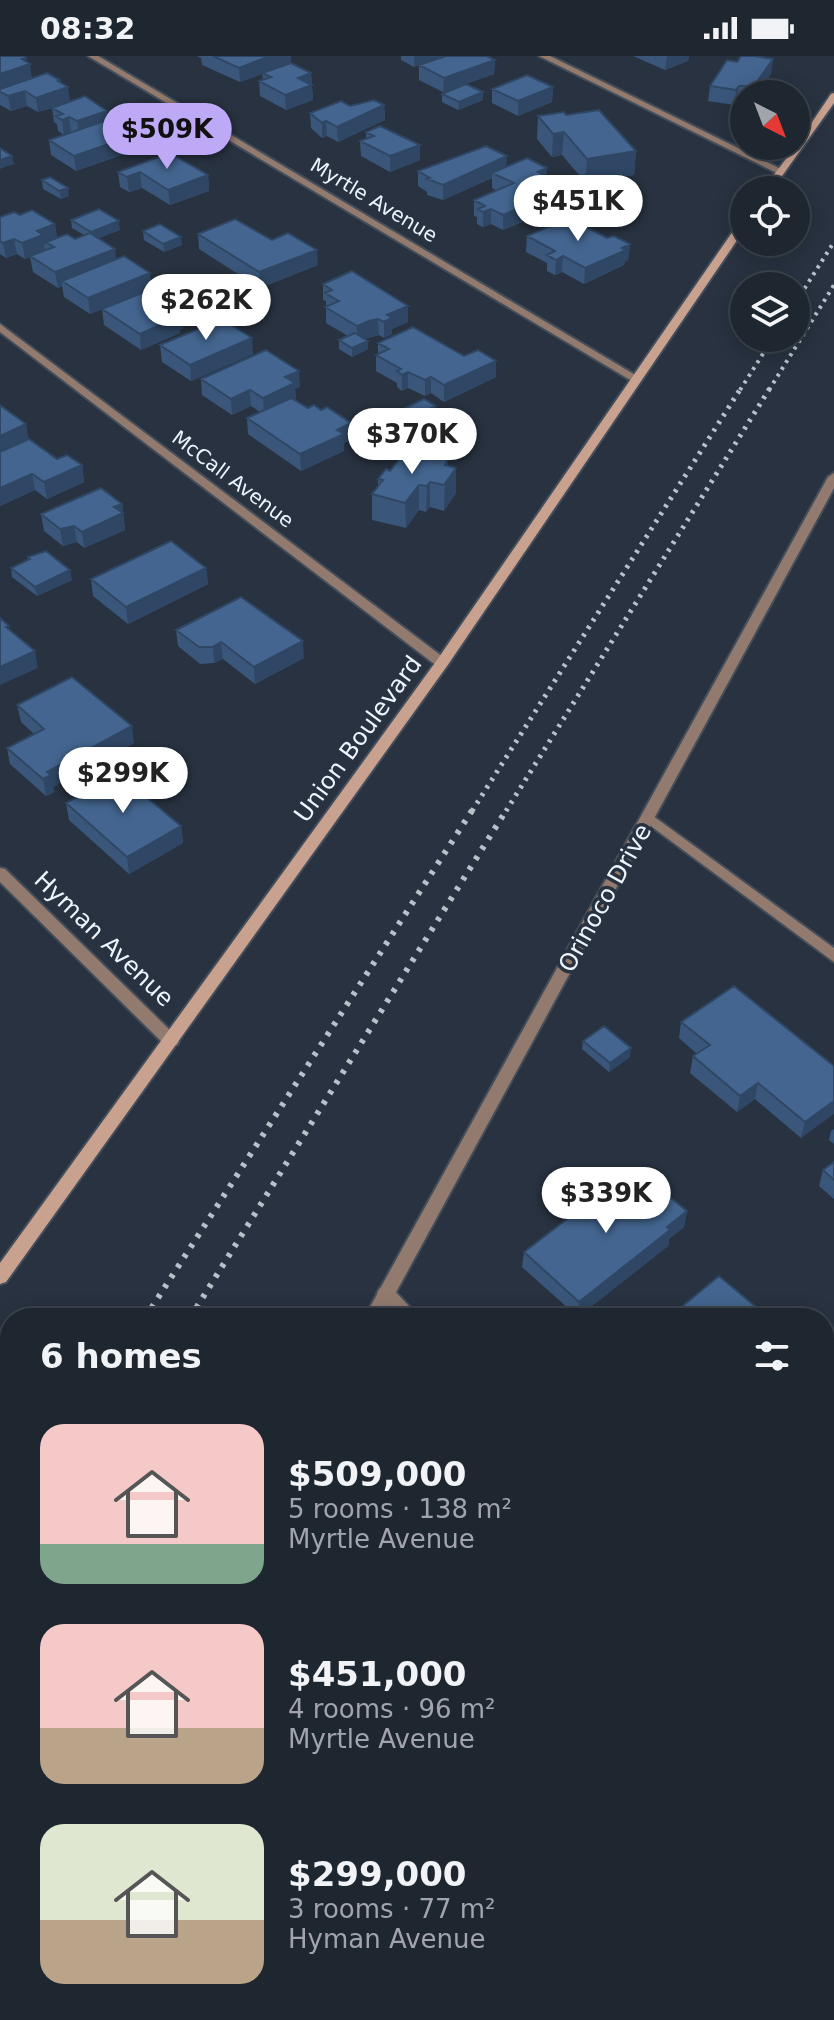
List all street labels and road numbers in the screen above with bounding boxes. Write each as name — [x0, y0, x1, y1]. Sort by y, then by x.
street label: Myrtle Avenue — [306, 153, 442, 247]
street label: McCall Avenue — [167, 425, 299, 533]
street label: Union Boulevard — [288, 651, 428, 827]
street label: Orinoco Drive — [553, 819, 657, 977]
street label: Hyman Avenue — [29, 866, 179, 1012]

